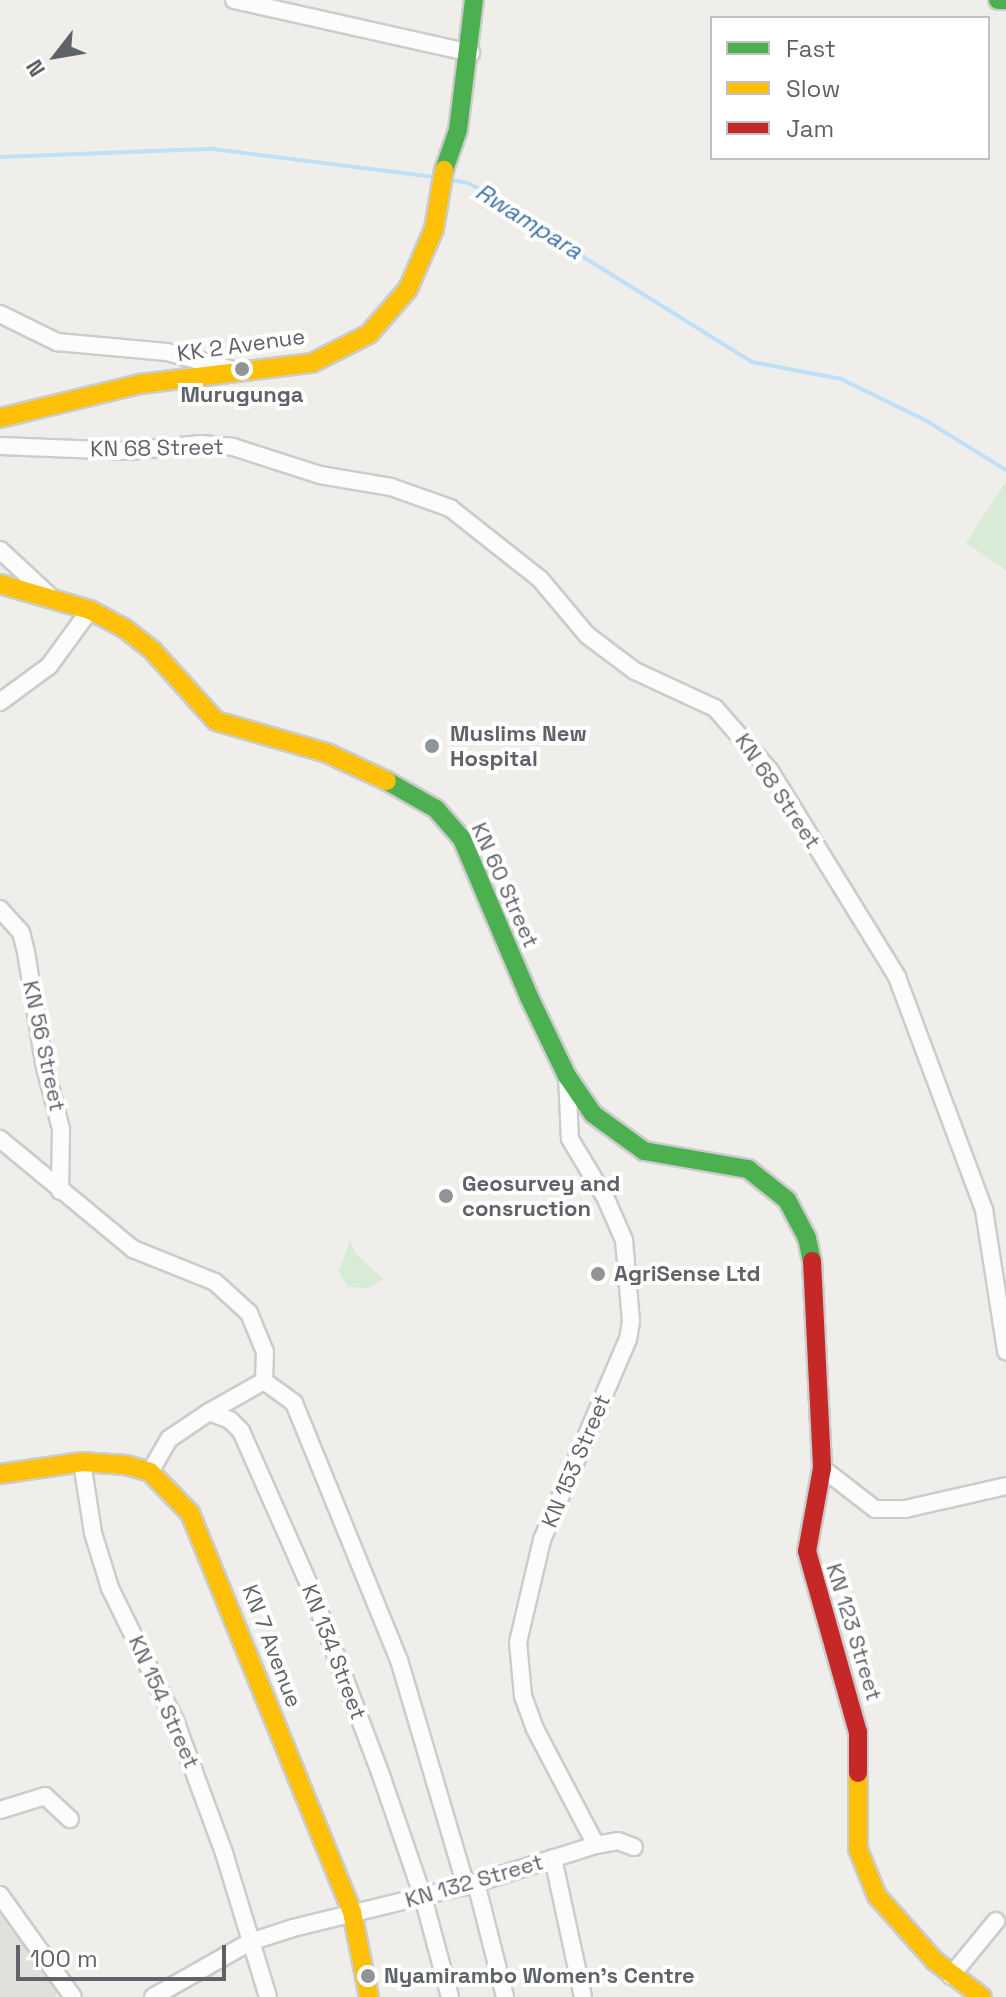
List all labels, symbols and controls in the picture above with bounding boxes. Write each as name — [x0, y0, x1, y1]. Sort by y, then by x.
north arrow — [16, 16, 96, 96]
legend — [710, 16, 990, 160]
text: Fast — [786, 33, 836, 64]
text: N — [20, 55, 51, 82]
text: Slow — [786, 73, 840, 104]
text: Jam — [786, 113, 834, 144]
water label: Rwampara — [470, 177, 588, 265]
street label: KK 2 Avenue — [175, 323, 307, 367]
marker: Murugunga — [233, 360, 251, 378]
place label: Murugunga — [180, 382, 304, 408]
street label: KN 68 Street — [90, 434, 224, 462]
place label: Muslims New Hospital — [450, 720, 587, 772]
street label: KN 68 Street — [730, 728, 826, 854]
marker: Muslims New Hospital — [421, 735, 443, 757]
street label: KN 60 Street — [466, 818, 544, 952]
street label: KN 56 Street — [17, 978, 71, 1114]
place label: Geosurvey and consruction — [462, 1170, 620, 1222]
marker: Geosurvey and consruction — [437, 1187, 455, 1205]
place label: AgriSense Ltd — [614, 1261, 760, 1287]
marker: AgriSense Ltd — [589, 1265, 607, 1283]
street label: KN 153 Street — [536, 1390, 616, 1532]
street label: KN 123 Street — [821, 1560, 887, 1704]
street label: KN 7 Avenue — [236, 1581, 308, 1711]
street label: KN 134 Street — [296, 1581, 372, 1723]
street label: KN 154 Street — [123, 1631, 205, 1773]
street label: KN 132 Street — [402, 1849, 546, 1913]
scale bar — [20, 1929, 230, 1979]
text: 100 m — [30, 1943, 98, 1974]
place label: Nyamirambo Women's Centre — [384, 1963, 695, 1989]
marker: Nyamirambo Women's Centre — [359, 1967, 377, 1985]

